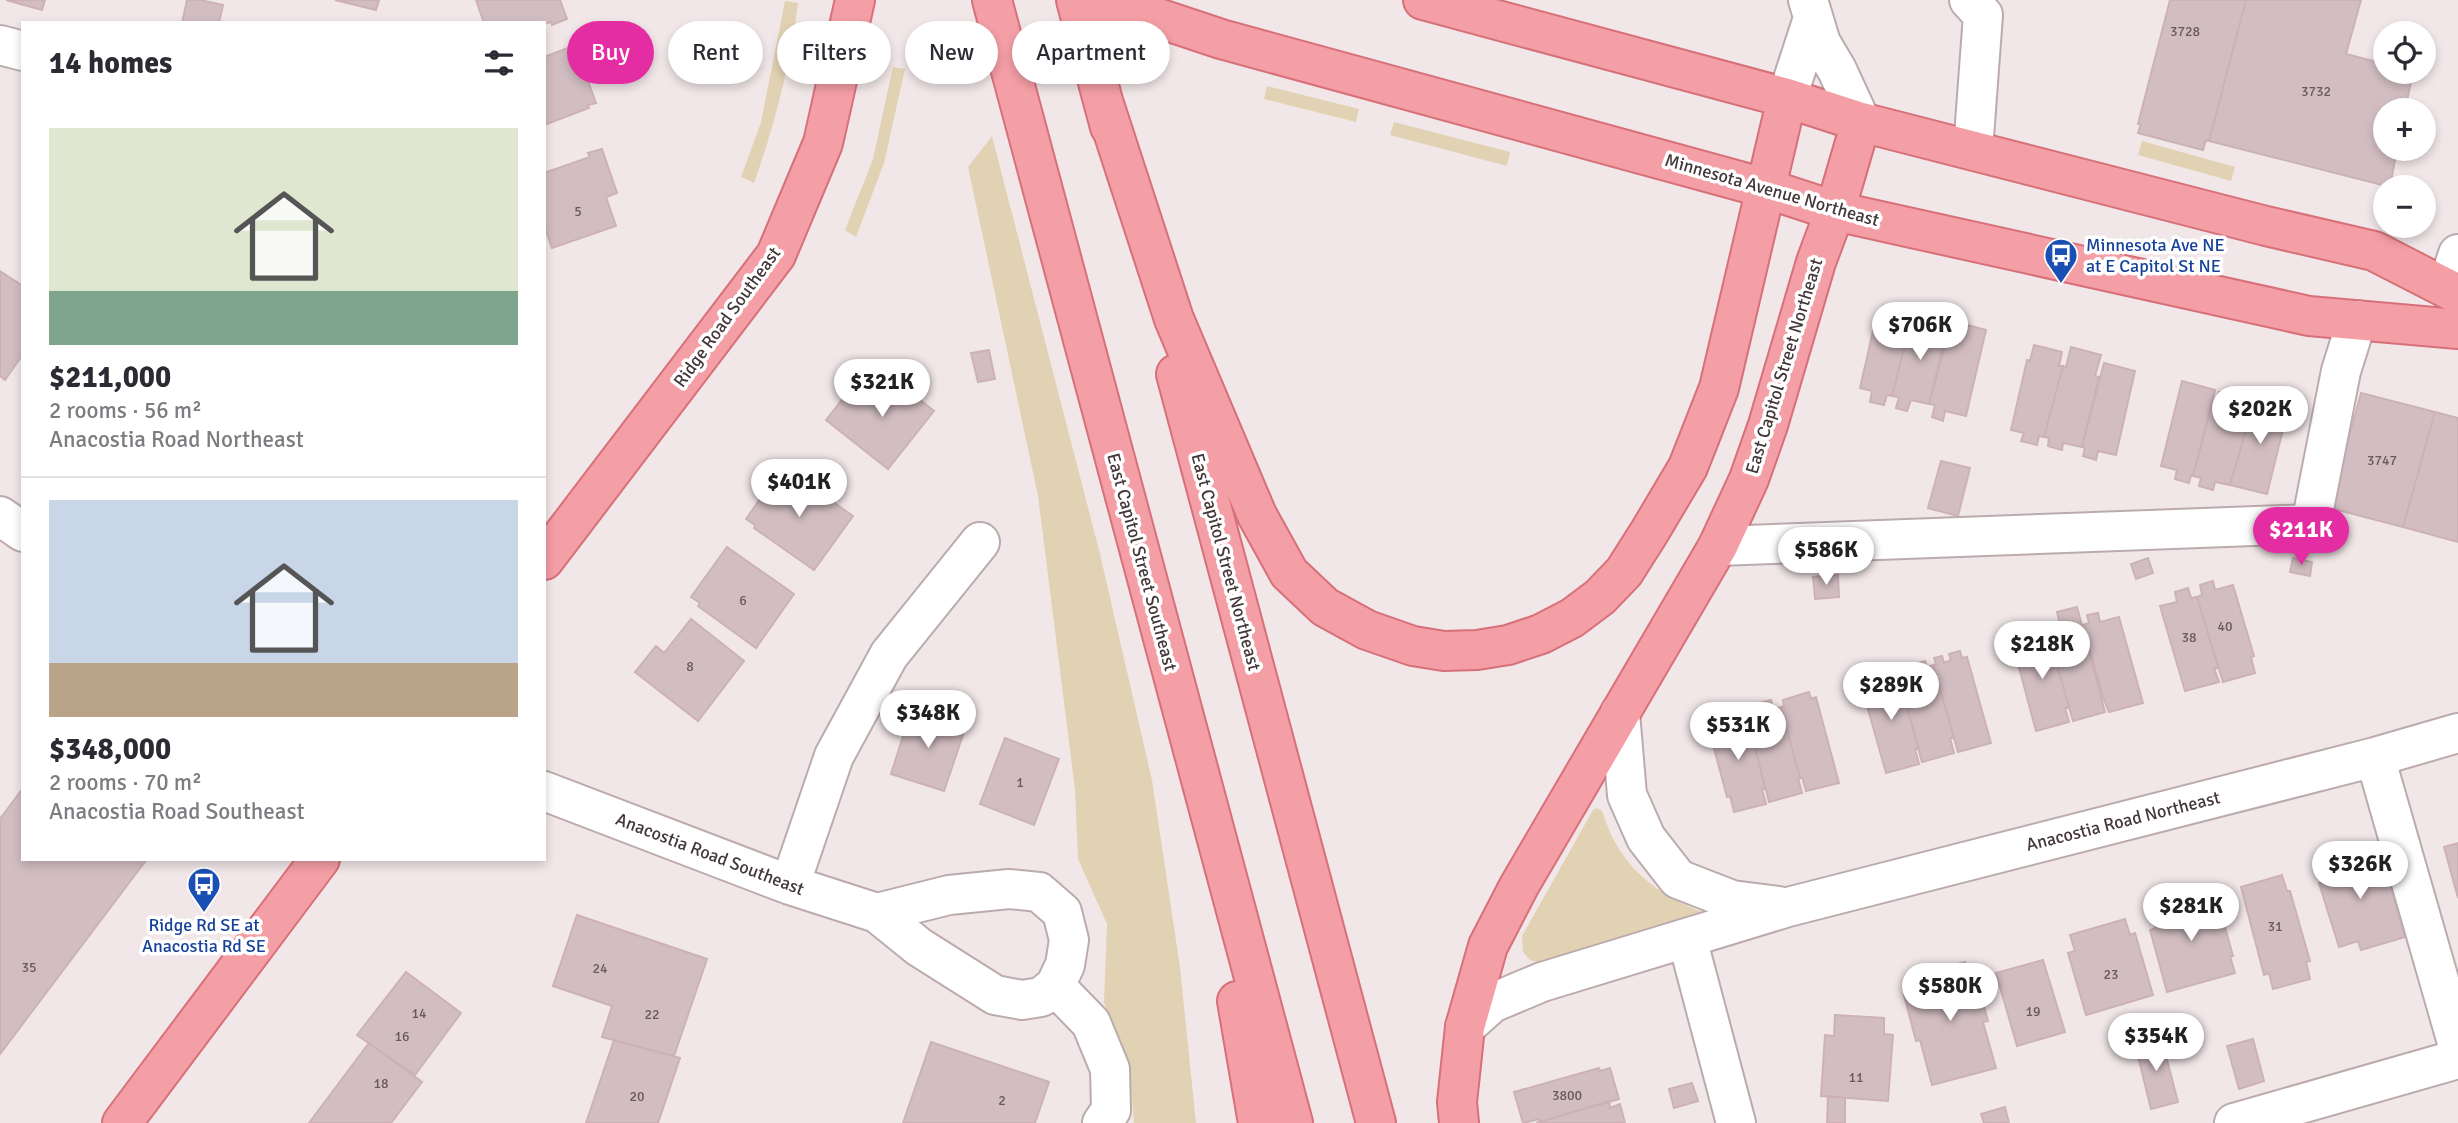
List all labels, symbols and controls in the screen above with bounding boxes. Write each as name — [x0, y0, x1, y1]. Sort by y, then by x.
chip: Buy — [567, 21, 654, 84]
chip: Rent — [668, 21, 763, 84]
chip: Filters — [777, 21, 891, 84]
chip: New — [905, 21, 998, 84]
chip: Apartment — [1012, 21, 1170, 84]
map controls — [2373, 21, 2436, 238]
button: locate — [2373, 21, 2436, 84]
house number: 3728 — [2170, 23, 2200, 40]
icon: filters — [480, 44, 518, 82]
text: 14 homes — [49, 45, 172, 82]
house number: 3732 — [2301, 83, 2331, 100]
button: + — [2373, 98, 2436, 161]
street label: Minnesota Avenue Northeast — [1662, 149, 1882, 231]
icon: home — [221, 173, 347, 299]
button: − — [2373, 175, 2436, 238]
house number: 5 — [574, 203, 582, 220]
place label: Minnesota Ave NE at E Capitol St NE — [2086, 234, 2225, 277]
bus stop icon: Minnesota Ave NE at E Capitol St NE — [2042, 236, 2080, 285]
street label: Ridge Road Southeast — [669, 243, 785, 391]
street label: East Capitol Street Northeast — [1741, 256, 1827, 476]
pin: $706K — [1871, 302, 1969, 362]
text: $706K — [1888, 310, 1952, 339]
text: $211,000 — [49, 359, 171, 396]
pin: $321K — [833, 360, 931, 419]
text: $321K — [850, 367, 914, 396]
pin: $202K — [2211, 386, 2309, 446]
text: $202K — [2228, 394, 2292, 423]
text: 2 rooms · 56 m² — [49, 396, 202, 425]
text: Anacostia Road Northeast — [49, 425, 304, 454]
street label: East Capitol Street Southeast — [1102, 451, 1182, 673]
street label: East Capitol Street Northeast — [1186, 451, 1266, 673]
house number: 3747 — [2367, 452, 2397, 469]
pin: $401K — [750, 460, 848, 519]
text: $401K — [767, 467, 831, 496]
pin: $211K — [2252, 508, 2350, 567]
text: $211K — [2269, 515, 2333, 544]
pin: $586K — [1777, 528, 1875, 587]
text: $586K — [1794, 535, 1858, 564]
icon: home — [221, 545, 347, 671]
house number: 6 — [739, 592, 747, 609]
house number: 40 — [2217, 618, 2233, 635]
pin: $218K — [1993, 622, 2091, 681]
text: $218K — [2010, 629, 2074, 658]
house number: 38 — [2181, 629, 2197, 646]
house number: 8 — [686, 658, 694, 675]
pin: $289K — [1842, 662, 1940, 722]
text: $289K — [1859, 670, 1923, 699]
pin: $348K — [879, 690, 977, 750]
text: $348K — [896, 698, 960, 727]
pin: $531K — [1689, 702, 1787, 762]
text: $531K — [1706, 710, 1770, 739]
text: $348,000 — [49, 731, 171, 768]
text: 2 rooms · 70 m² — [49, 768, 202, 797]
house number: 1 — [1016, 774, 1024, 791]
street label: Anacostia Road Northeast — [2024, 786, 2222, 856]
text: Anacostia Road Southeast — [49, 797, 305, 826]
street label: Anacostia Road Southeast — [613, 808, 807, 900]
pin: $326K — [2311, 842, 2409, 901]
text: $326K — [2328, 849, 2392, 878]
bus stop icon: Ridge Rd SE at Anacostia Rd SE — [185, 865, 223, 914]
pin: $281K — [2142, 884, 2240, 943]
text: $281K — [2159, 891, 2223, 920]
place label: Ridge Rd SE at Anacostia Rd SE — [142, 914, 266, 957]
house number: 31 — [2267, 918, 2283, 935]
house number: 35 — [21, 959, 37, 976]
house number: 24 — [592, 960, 608, 977]
pin: $580K — [1901, 964, 1999, 1023]
house number: 23 — [2103, 966, 2119, 983]
text: $580K — [1918, 971, 1982, 1000]
house number: 19 — [2025, 1003, 2041, 1020]
house number: 14 — [411, 1005, 427, 1022]
house number: 22 — [644, 1006, 660, 1023]
pin: $354K — [2107, 1014, 2205, 1073]
text: $354K — [2124, 1021, 2188, 1050]
house number: 16 — [394, 1028, 410, 1045]
house number: 11 — [1848, 1069, 1864, 1086]
house number: 18 — [373, 1075, 389, 1092]
house number: 3800 — [1552, 1087, 1582, 1104]
house number: 20 — [629, 1088, 645, 1105]
house number: 2 — [998, 1092, 1006, 1109]

